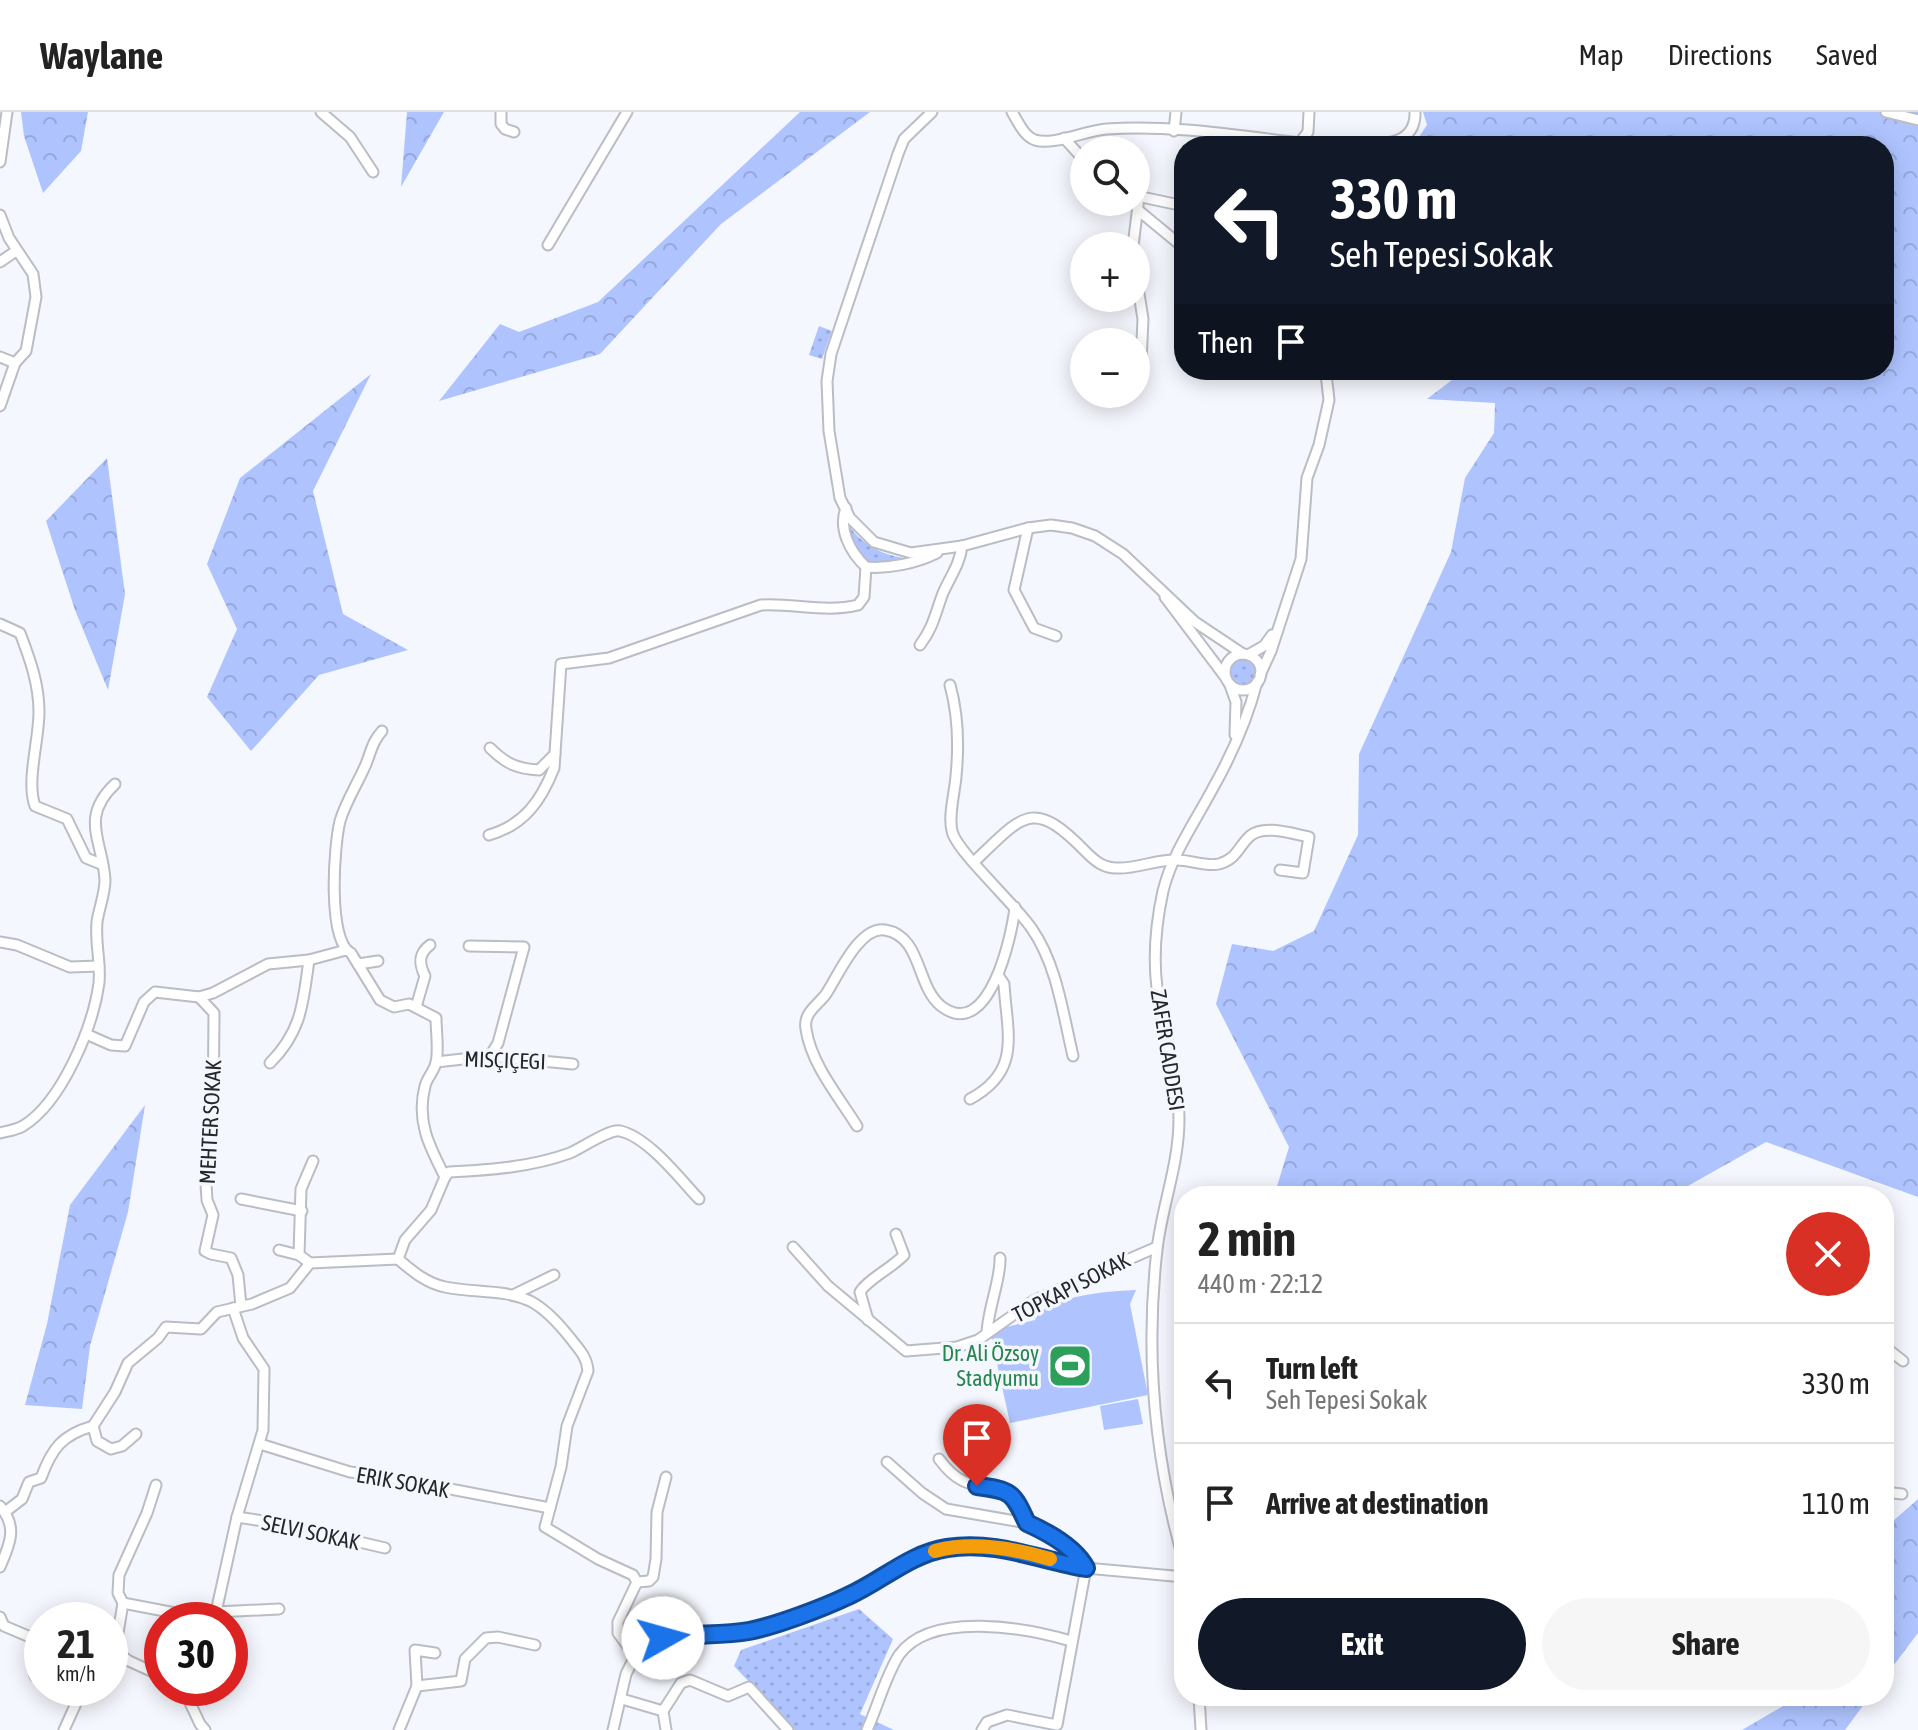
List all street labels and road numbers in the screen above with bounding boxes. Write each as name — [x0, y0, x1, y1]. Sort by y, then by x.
street label: ZAFER CADDESI — [1146, 987, 1190, 1113]
street label: MISÇIÇEGI — [464, 1046, 546, 1074]
street label: MEHTER SOKAK — [194, 1059, 226, 1185]
street label: TOPKAPI SOKAK — [1008, 1246, 1134, 1328]
street label: ERIK SOKAK — [354, 1461, 452, 1503]
street label: SELVI SOKAK — [260, 1509, 363, 1555]

